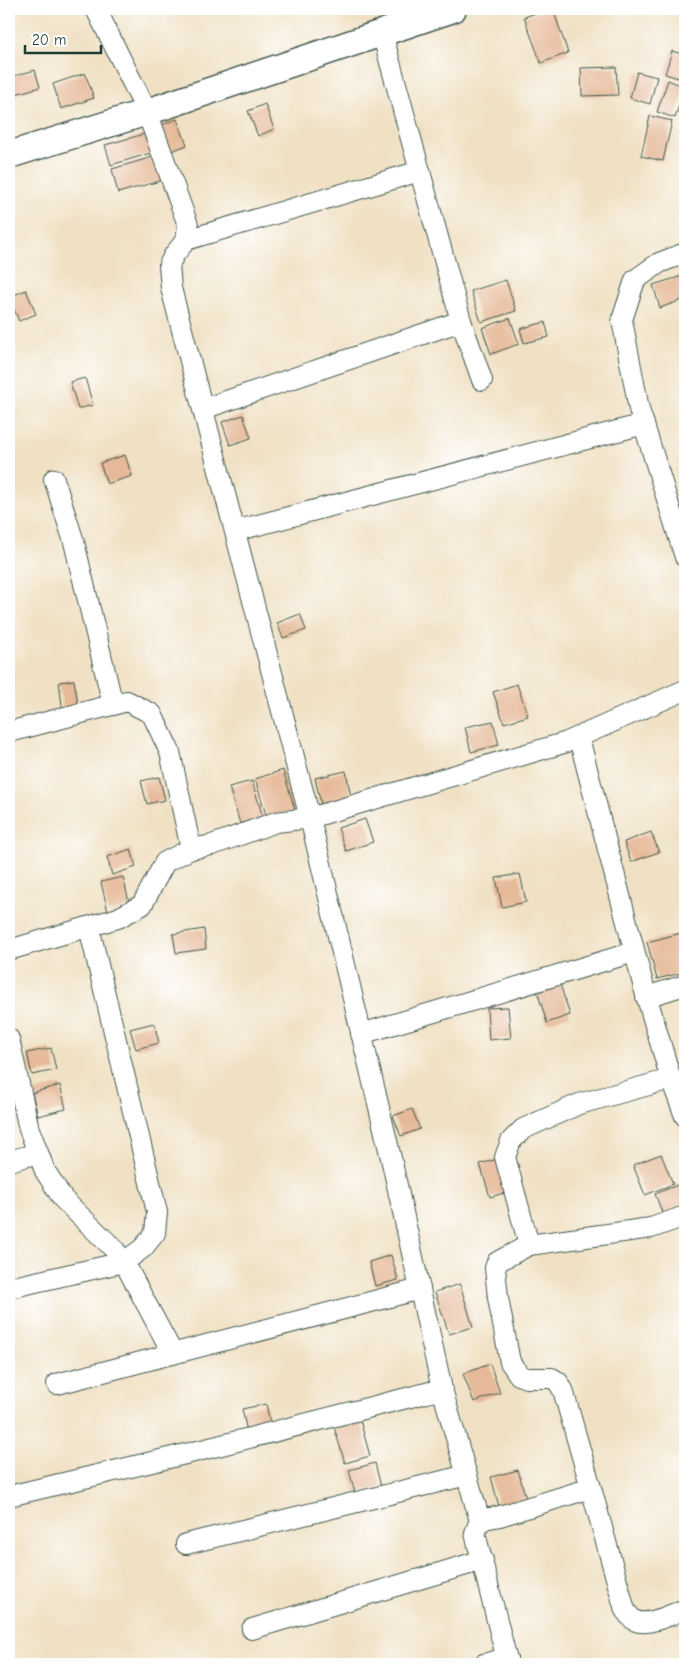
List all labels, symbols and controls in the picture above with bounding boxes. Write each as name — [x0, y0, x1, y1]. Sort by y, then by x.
scale bar — [25, 22, 101, 54]
text: 20 m — [32, 31, 66, 49]

